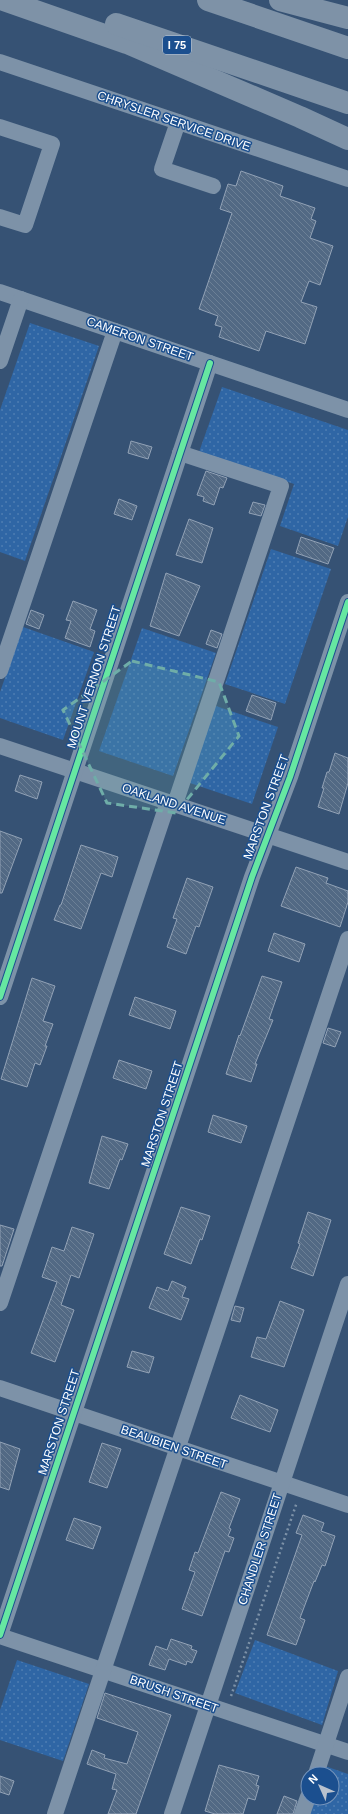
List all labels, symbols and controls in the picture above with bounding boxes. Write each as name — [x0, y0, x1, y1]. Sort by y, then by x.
road number: I 75 — [163, 36, 191, 54]
street label: CHRYSLER SERVICE DRIVE — [96, 88, 252, 154]
street label: CAMERON STREET — [85, 314, 196, 364]
street label: MOUNT VERNON STREET — [64, 603, 124, 750]
street label: MARSTON STREET — [241, 752, 292, 861]
street label: OAKLAND AVENUE — [120, 781, 228, 827]
street label: MARSTON STREET — [138, 1059, 186, 1169]
street label: MARSTON STREET — [35, 1367, 83, 1477]
street label: BEAUBIEN STREET — [119, 1422, 230, 1472]
street label: CHANDLER STREET — [235, 1491, 285, 1607]
street label: BRUSH STREET — [128, 1672, 221, 1716]
north arrow — [300, 1766, 340, 1806]
text: N — [306, 1772, 320, 1786]

